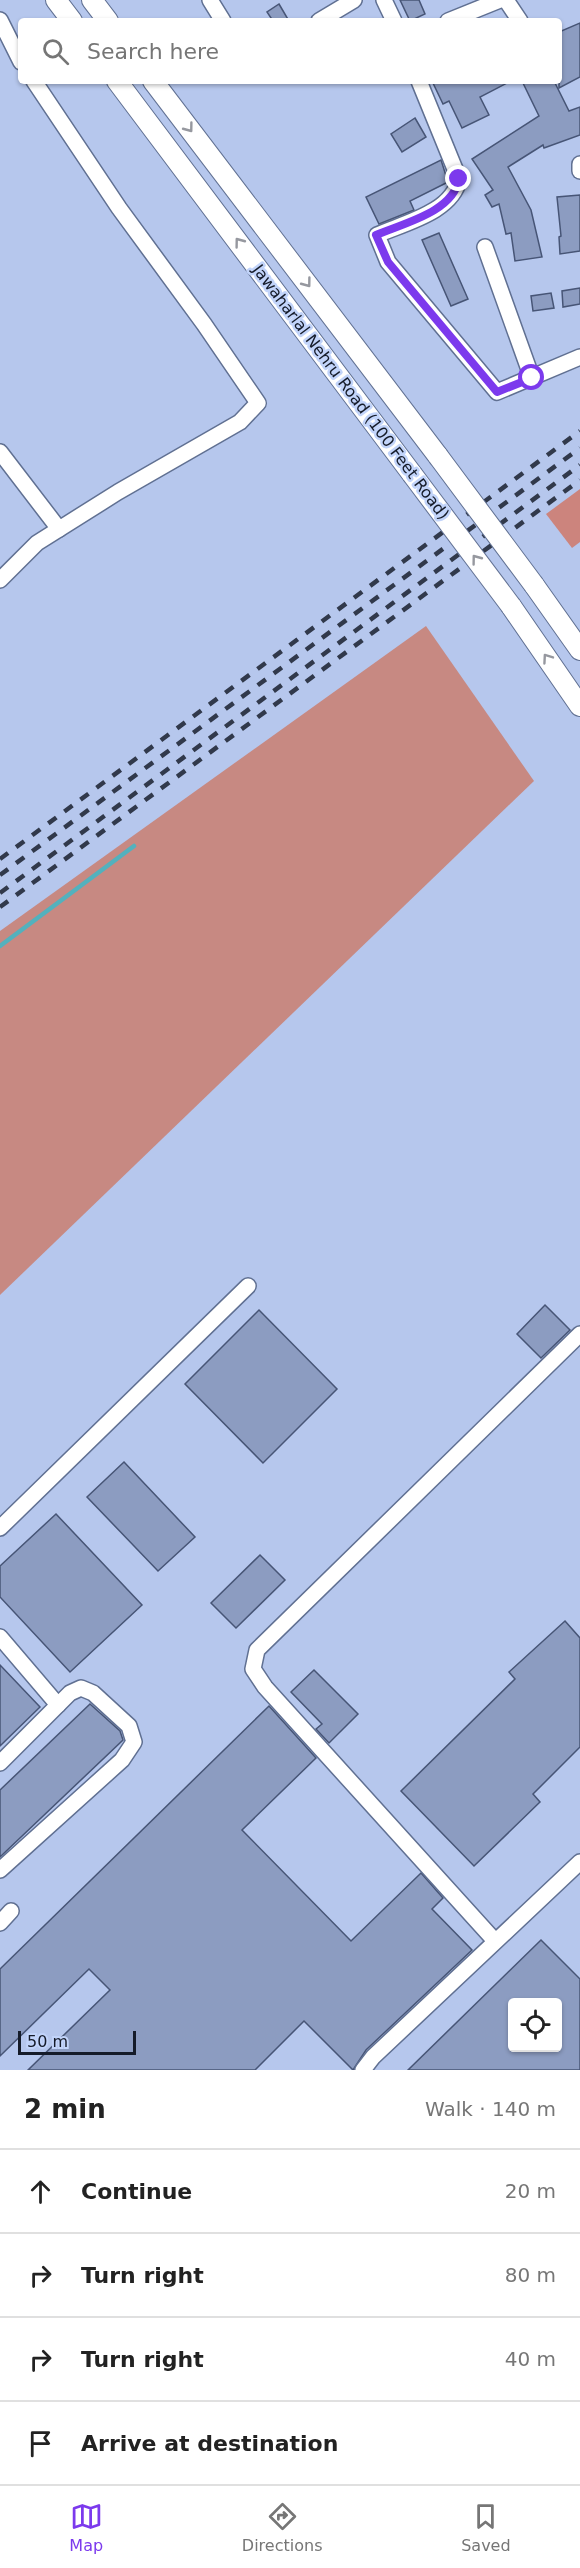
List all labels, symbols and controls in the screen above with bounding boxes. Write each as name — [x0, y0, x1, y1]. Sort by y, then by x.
search box — [18, 18, 562, 84]
icon: search — [39, 35, 72, 68]
text: Search here — [87, 39, 219, 64]
one-way arrow — [181, 121, 192, 132]
route end — [445, 165, 471, 191]
one-way arrow — [235, 238, 246, 249]
street label: Jawaharlal Nehru Road (100 Feet Road) — [248, 260, 453, 523]
one-way arrow — [299, 276, 310, 287]
route start — [518, 364, 544, 390]
one-way arrow — [472, 555, 483, 566]
one-way arrow — [543, 653, 554, 664]
map controls — [508, 1998, 562, 2052]
button: locate — [508, 1998, 562, 2052]
scale bar — [18, 2028, 136, 2056]
text: 50 m — [27, 2032, 68, 2051]
text: 2 min — [24, 2094, 106, 2124]
text: Walk · 140 m — [425, 2097, 556, 2121]
icon: ahead — [24, 2175, 57, 2208]
text: Continue — [81, 2179, 192, 2204]
text: 20 m — [505, 2179, 556, 2203]
icon: right — [24, 2259, 57, 2292]
text: Turn right — [81, 2263, 204, 2288]
text: 80 m — [505, 2263, 556, 2287]
icon: right — [24, 2343, 57, 2376]
text: Turn right — [81, 2347, 204, 2372]
text: 40 m — [505, 2347, 556, 2371]
icon: arrive — [24, 2427, 57, 2460]
text: Arrive at destination — [81, 2431, 338, 2456]
tab: Map — [69, 2500, 103, 2555]
tab: Directions — [242, 2500, 322, 2555]
tab: Saved — [461, 2500, 511, 2555]

